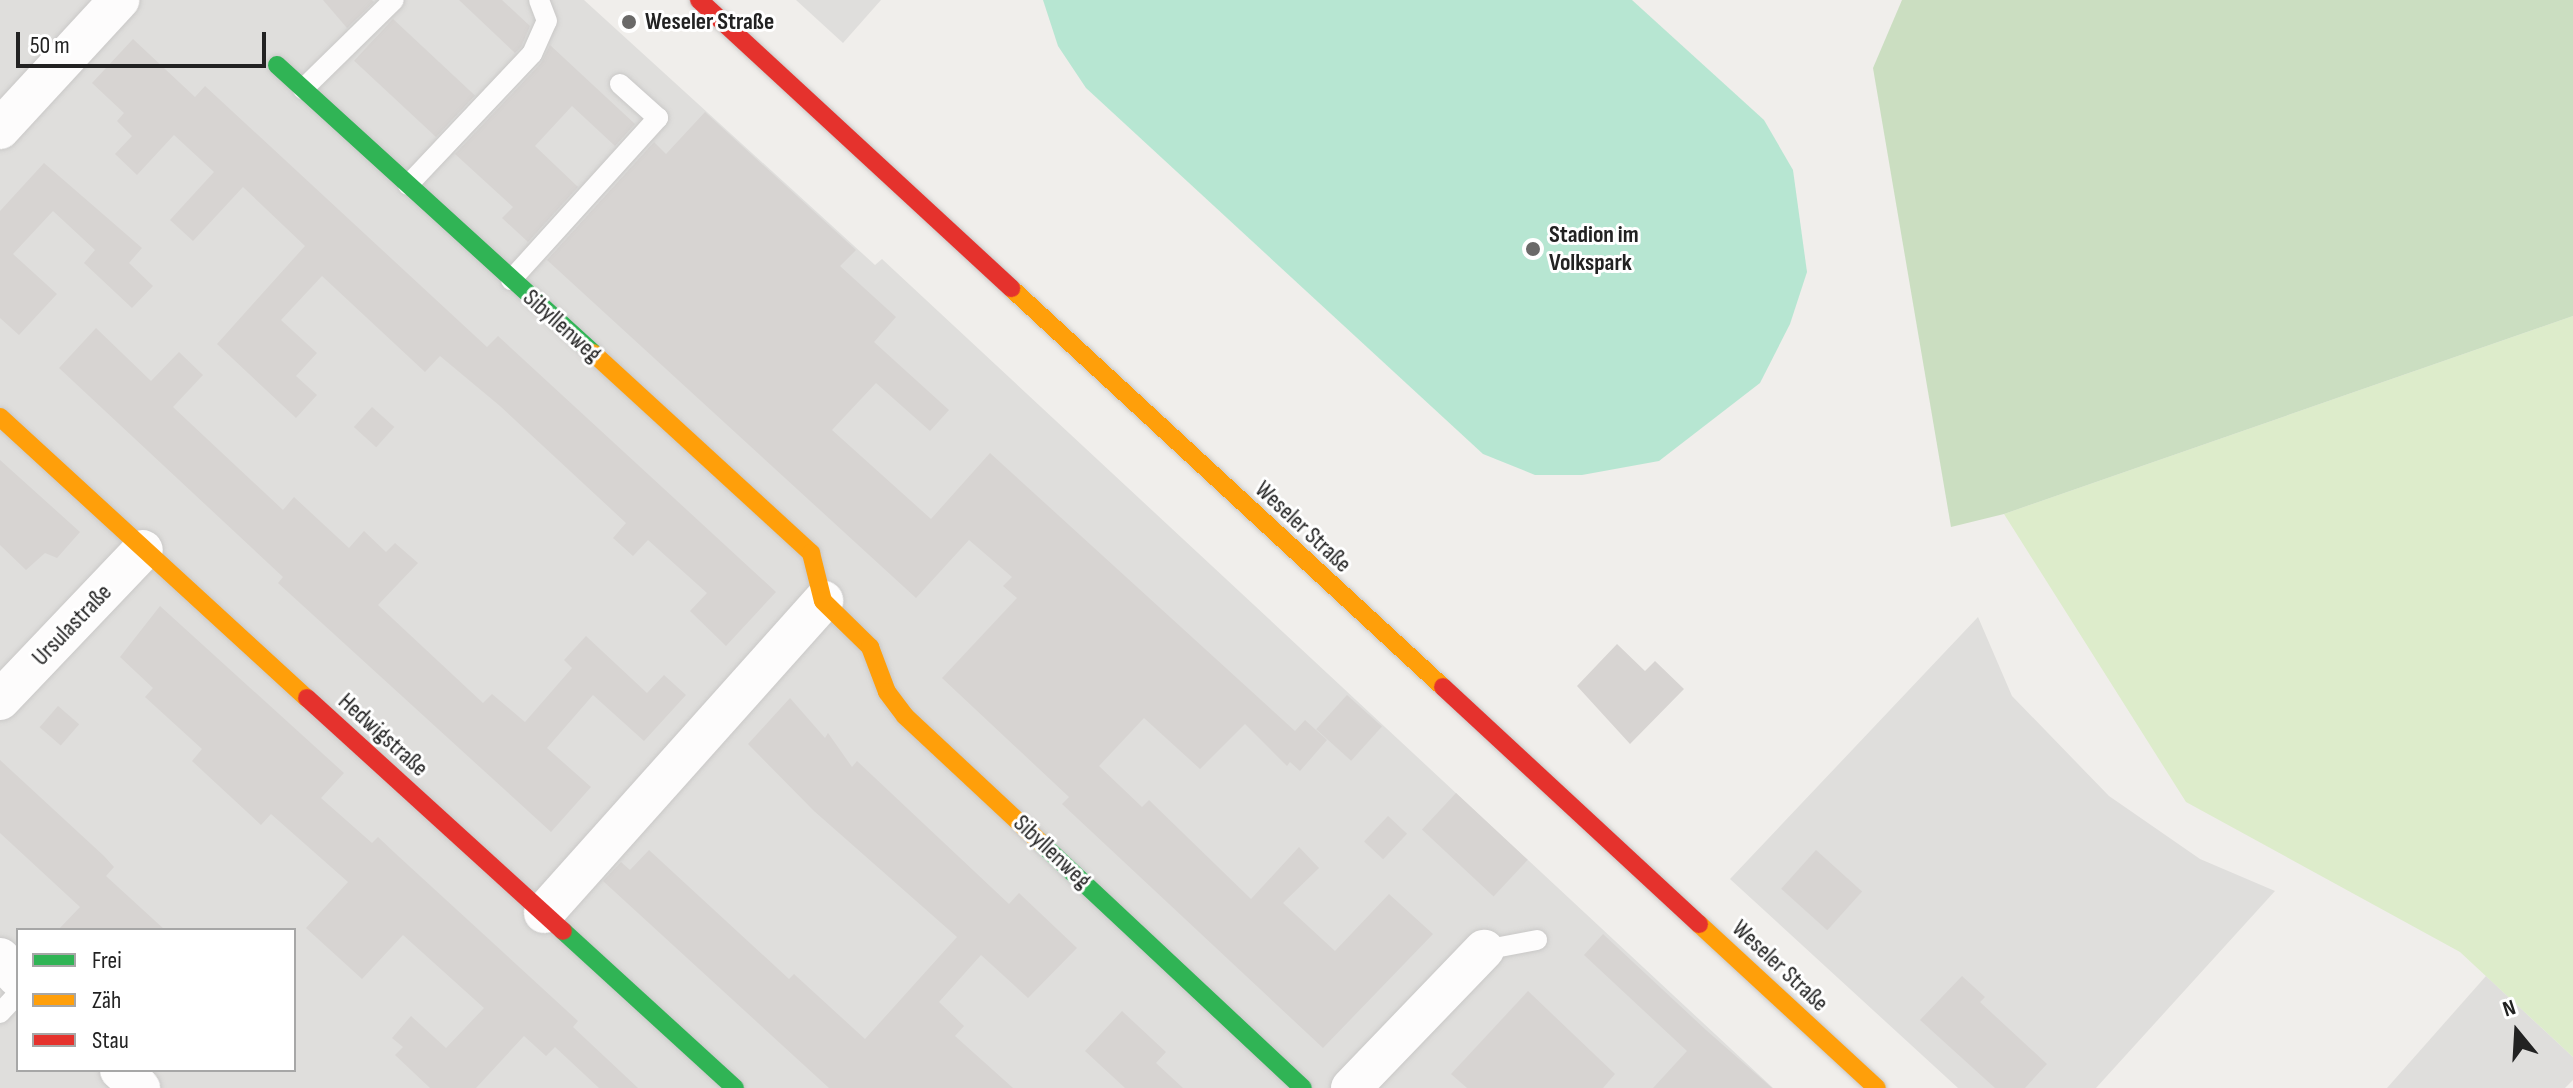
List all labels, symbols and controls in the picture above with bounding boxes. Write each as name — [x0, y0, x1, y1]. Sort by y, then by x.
place label: Weseler Straße — [645, 8, 774, 36]
marker: Weseler Straße — [620, 13, 638, 31]
scale bar — [20, 16, 270, 66]
text: 50 m — [30, 31, 70, 60]
place label: Stadion im Volkspark — [1549, 221, 1639, 277]
marker: Stadion im Volkspark — [1524, 240, 1542, 258]
street label: Sibyllenweg — [517, 283, 607, 369]
street label: Weseler Straße — [1249, 475, 1357, 579]
street label: Ursulastraße — [26, 578, 118, 672]
street label: Hedwigstraße — [332, 687, 434, 783]
street label: Sibyllenweg — [1007, 809, 1097, 895]
street label: Weseler Straße — [1726, 914, 1834, 1018]
legend — [16, 928, 296, 1072]
text: Frei — [92, 946, 122, 975]
text: Zäh — [92, 986, 121, 1015]
north arrow — [2477, 992, 2557, 1072]
text: N — [2500, 994, 2519, 1023]
text: Stau — [92, 1026, 129, 1055]

